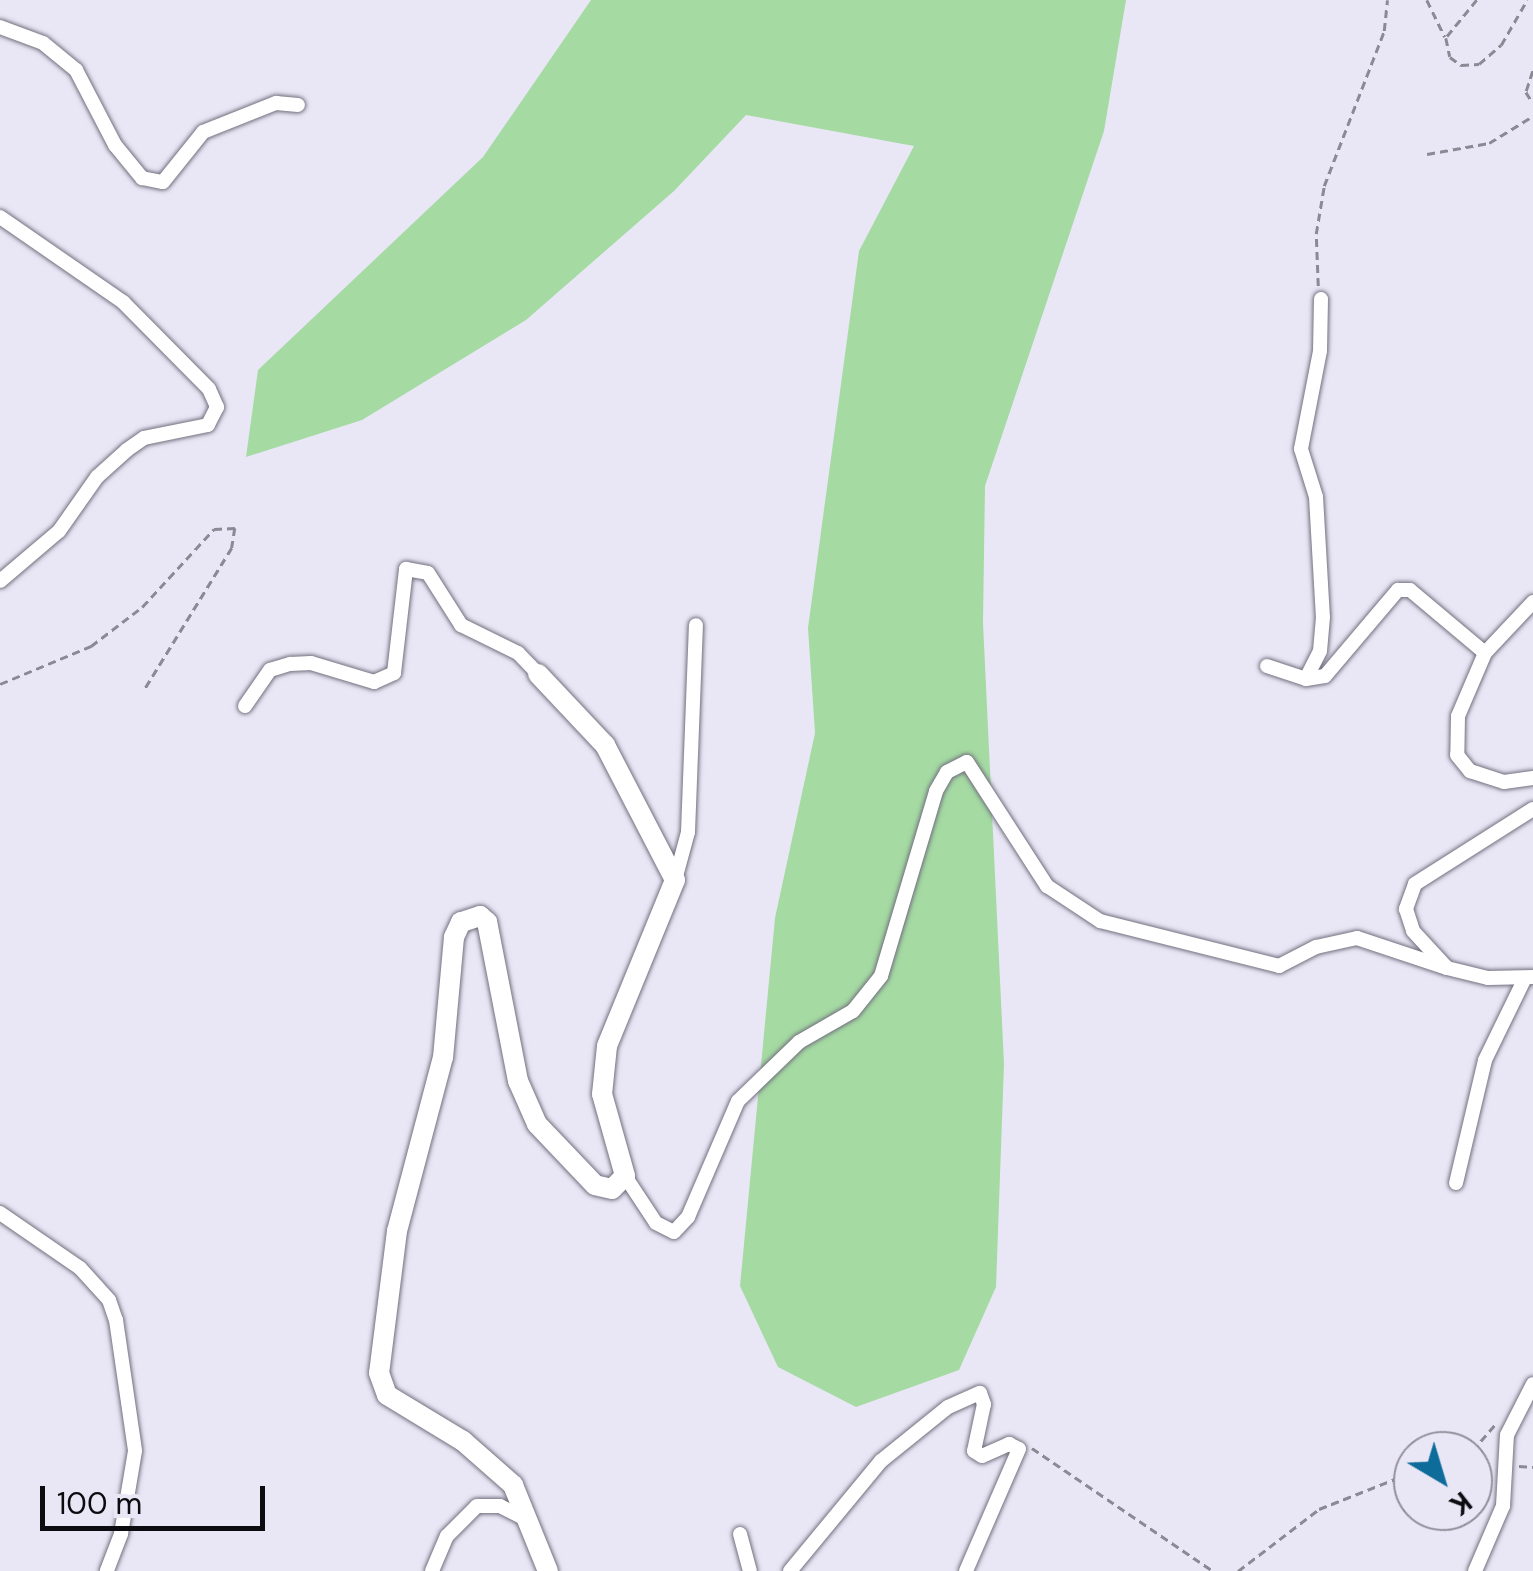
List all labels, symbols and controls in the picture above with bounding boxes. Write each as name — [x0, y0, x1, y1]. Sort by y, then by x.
north arrow — [1393, 1431, 1493, 1531]
scale bar — [45, 1466, 270, 1528]
text: K — [1442, 1483, 1479, 1524]
text: 100 m — [57, 1484, 142, 1523]

